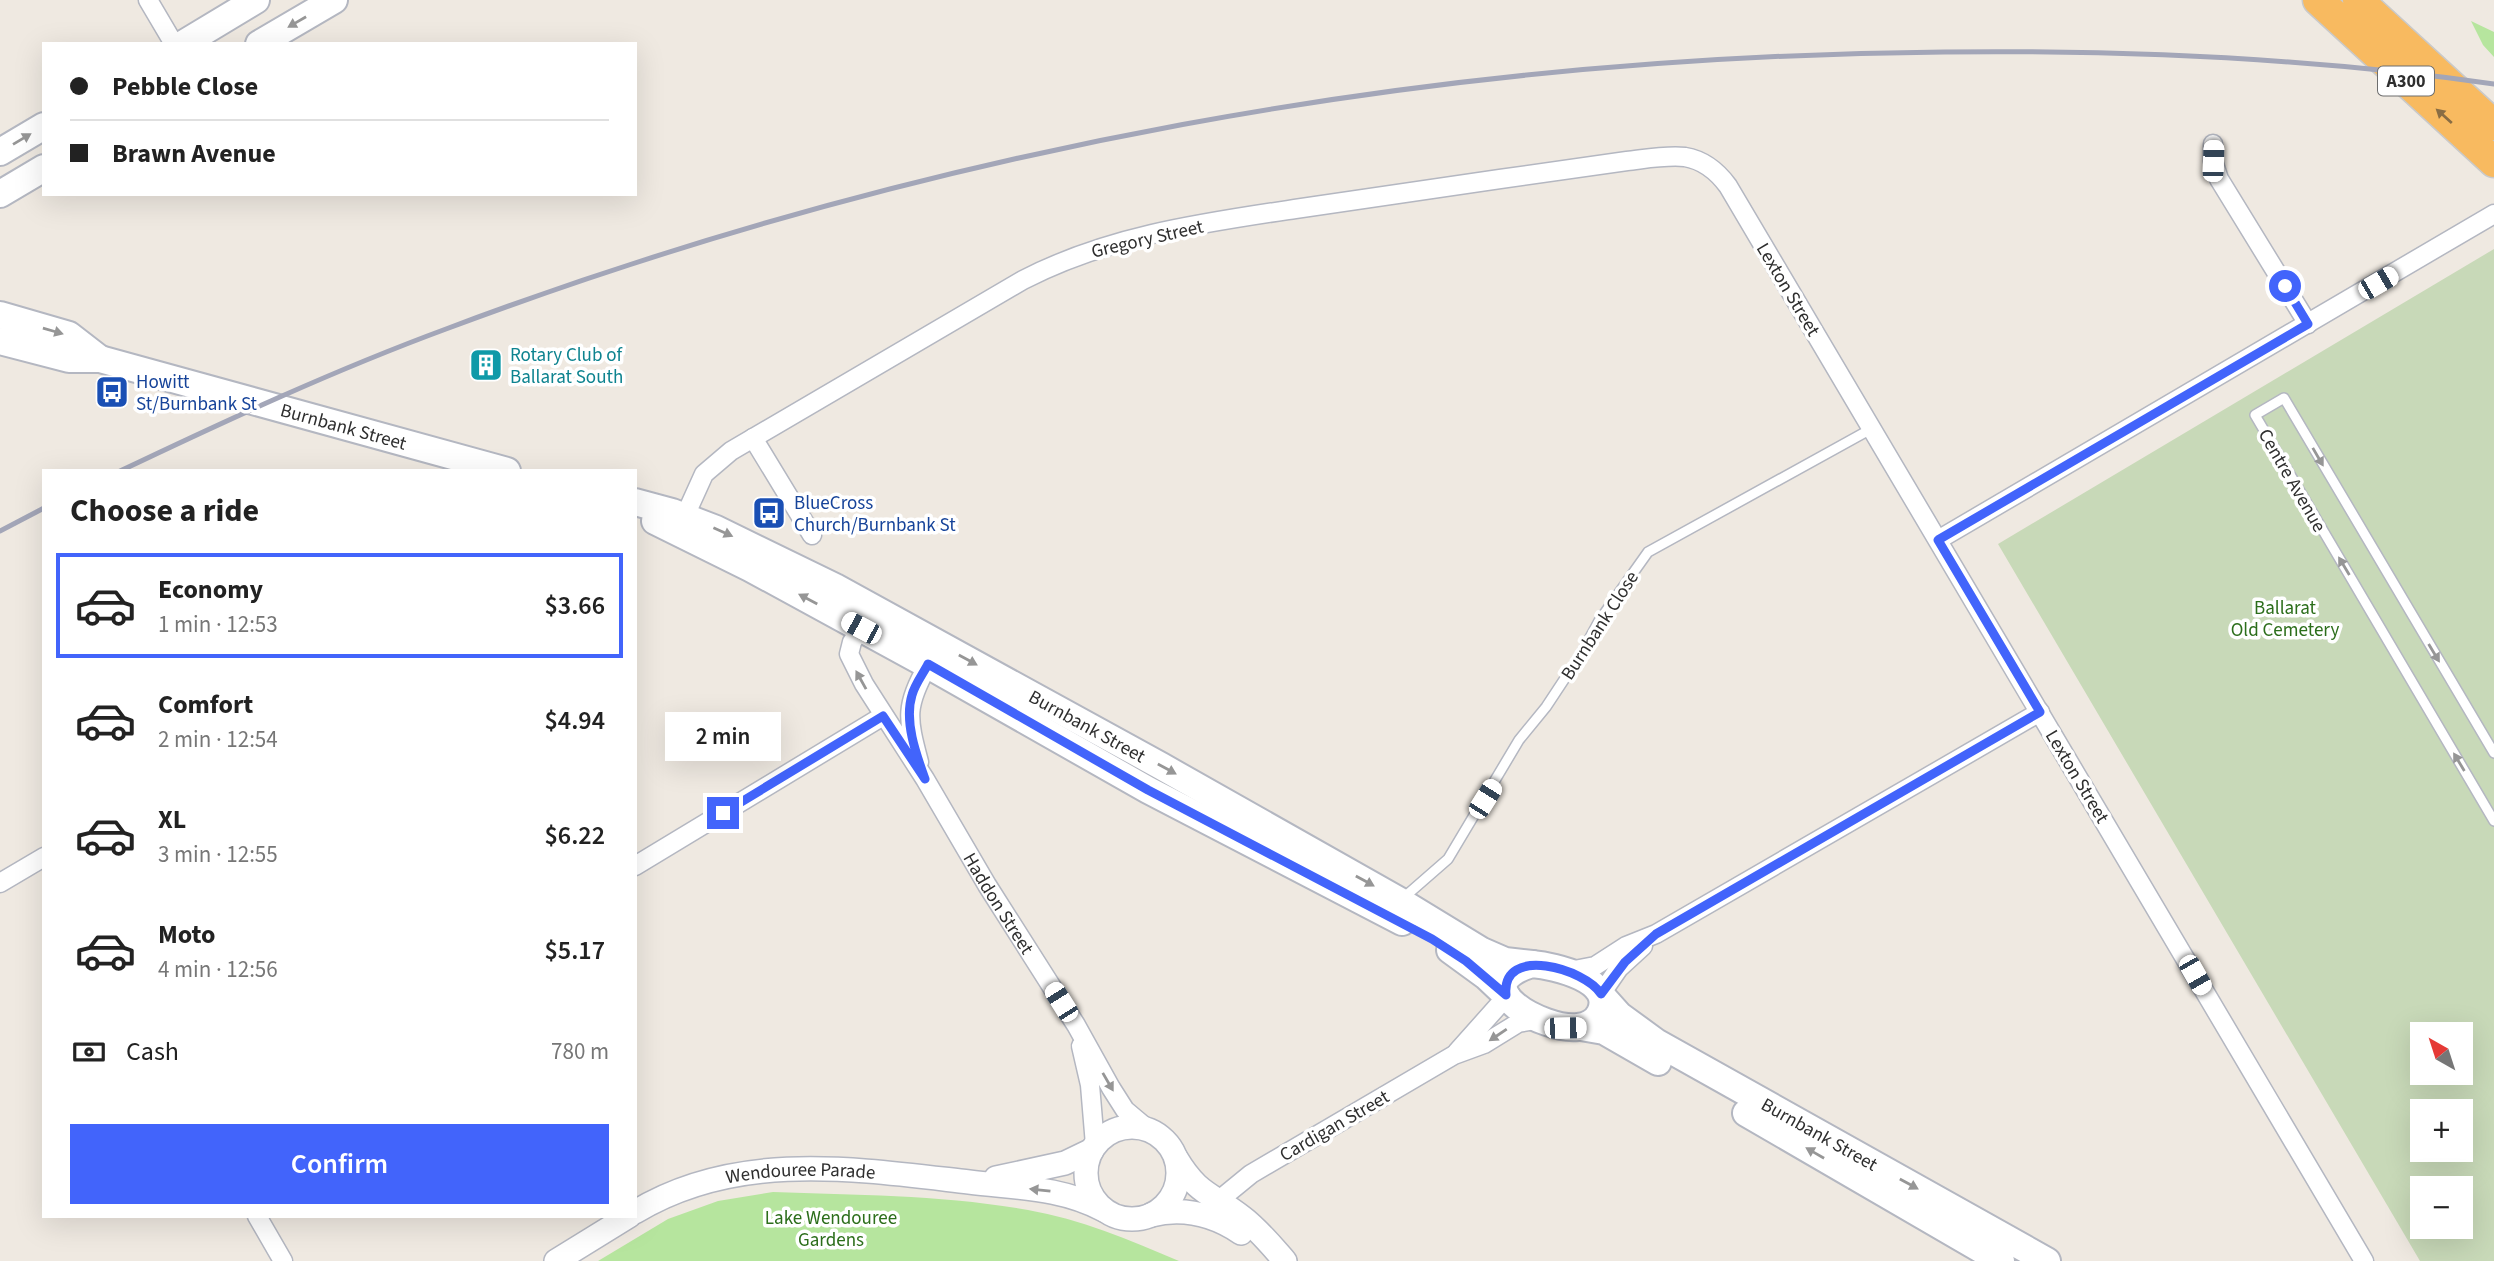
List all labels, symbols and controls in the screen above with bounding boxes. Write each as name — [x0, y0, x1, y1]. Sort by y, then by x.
one-way arrow — [287, 16, 306, 28]
road number: A300 — [2378, 66, 2434, 96]
text: Pebble Close — [112, 68, 258, 105]
one-way arrow — [2435, 108, 2453, 124]
one-way arrow — [12, 133, 31, 145]
text: Brawn Avenue — [112, 135, 276, 172]
car — [2202, 140, 2225, 182]
street label: Gregory Street — [1089, 213, 1207, 265]
street label: Lexton Street — [1749, 238, 1827, 342]
car — [2355, 263, 2402, 303]
route start — [2269, 270, 2301, 302]
one-way arrow — [43, 326, 64, 336]
place label: Rotary Club of Ballarat South — [510, 342, 624, 391]
building icon: Rotary Club of Ballarat South — [467, 346, 505, 384]
place label: Howitt St/Burnbank St — [136, 369, 258, 418]
bus stop icon: Howitt St/Burnbank St — [93, 373, 131, 411]
street label: Burnbank Street — [277, 397, 410, 458]
street label: Centre Avenue — [2251, 424, 2332, 537]
one-way arrow — [2312, 448, 2324, 467]
text: Choose a ride — [70, 488, 259, 534]
place label: BlueCross Church/Burnbank St — [794, 490, 956, 539]
bus stop icon: BlueCross Church/Burnbank St — [750, 494, 788, 532]
one-way arrow — [713, 526, 733, 538]
one-way arrow — [2338, 556, 2350, 575]
street label: Burnbank Close — [1555, 566, 1646, 686]
text: Economy — [158, 571, 263, 608]
icon: car — [74, 574, 137, 637]
text: $3.66 — [544, 587, 605, 624]
one-way arrow — [798, 594, 818, 605]
park label: Ballarat Old Cemetery — [2231, 595, 2339, 644]
text: 1 min · 12:53 — [158, 608, 278, 641]
car — [838, 609, 885, 647]
one-way arrow — [2428, 643, 2441, 662]
one-way arrow — [958, 654, 978, 665]
one-way arrow — [855, 670, 867, 690]
street label: Burnbank Street — [1024, 684, 1151, 770]
text: Comfort — [158, 686, 253, 723]
icon: car — [74, 689, 137, 752]
text: $4.94 — [544, 702, 605, 739]
callout: 2 min — [665, 712, 781, 760]
text: 2 min — [696, 720, 750, 753]
text: 2 min · 12:54 — [158, 723, 278, 756]
street label: Lexton Street — [2038, 725, 2116, 829]
one-way arrow — [2453, 752, 2465, 772]
one-way arrow — [1158, 763, 1177, 775]
car — [1465, 776, 1506, 822]
route end — [707, 797, 739, 829]
text: XL — [158, 801, 186, 838]
icon: car — [74, 804, 137, 867]
text: $6.22 — [544, 817, 605, 854]
text: 3 min · 12:55 — [158, 838, 278, 871]
street label: Haddon Street — [956, 848, 1040, 961]
one-way arrow — [1356, 875, 1375, 887]
text: Moto — [158, 916, 215, 953]
icon: car — [74, 919, 137, 982]
text: $5.17 — [544, 932, 605, 969]
car — [2176, 952, 2215, 998]
text: 4 min · 12:56 — [158, 953, 278, 986]
car — [1041, 979, 1082, 1025]
car — [1544, 1017, 1587, 1039]
north arrow — [2410, 1022, 2473, 1085]
map controls — [2410, 1022, 2473, 1239]
one-way arrow — [1489, 1028, 1507, 1042]
icon: cash — [70, 1033, 108, 1071]
text: Cash — [126, 1033, 179, 1070]
text: 780 m — [551, 1035, 609, 1068]
one-way arrow — [1102, 1073, 1114, 1092]
street label: Cardigan Street — [1275, 1084, 1395, 1169]
street label: Burnbank Street — [1756, 1092, 1883, 1179]
button: + — [2410, 1099, 2473, 1162]
button: Confirm — [70, 1124, 609, 1204]
one-way arrow — [1806, 1147, 1825, 1159]
street label: Wendouree Parade — [724, 1157, 876, 1191]
button: − — [2410, 1176, 2473, 1239]
one-way arrow — [1900, 1178, 1919, 1190]
one-way arrow — [1029, 1184, 1051, 1195]
park label: Lake Wendouree Gardens — [765, 1205, 897, 1254]

